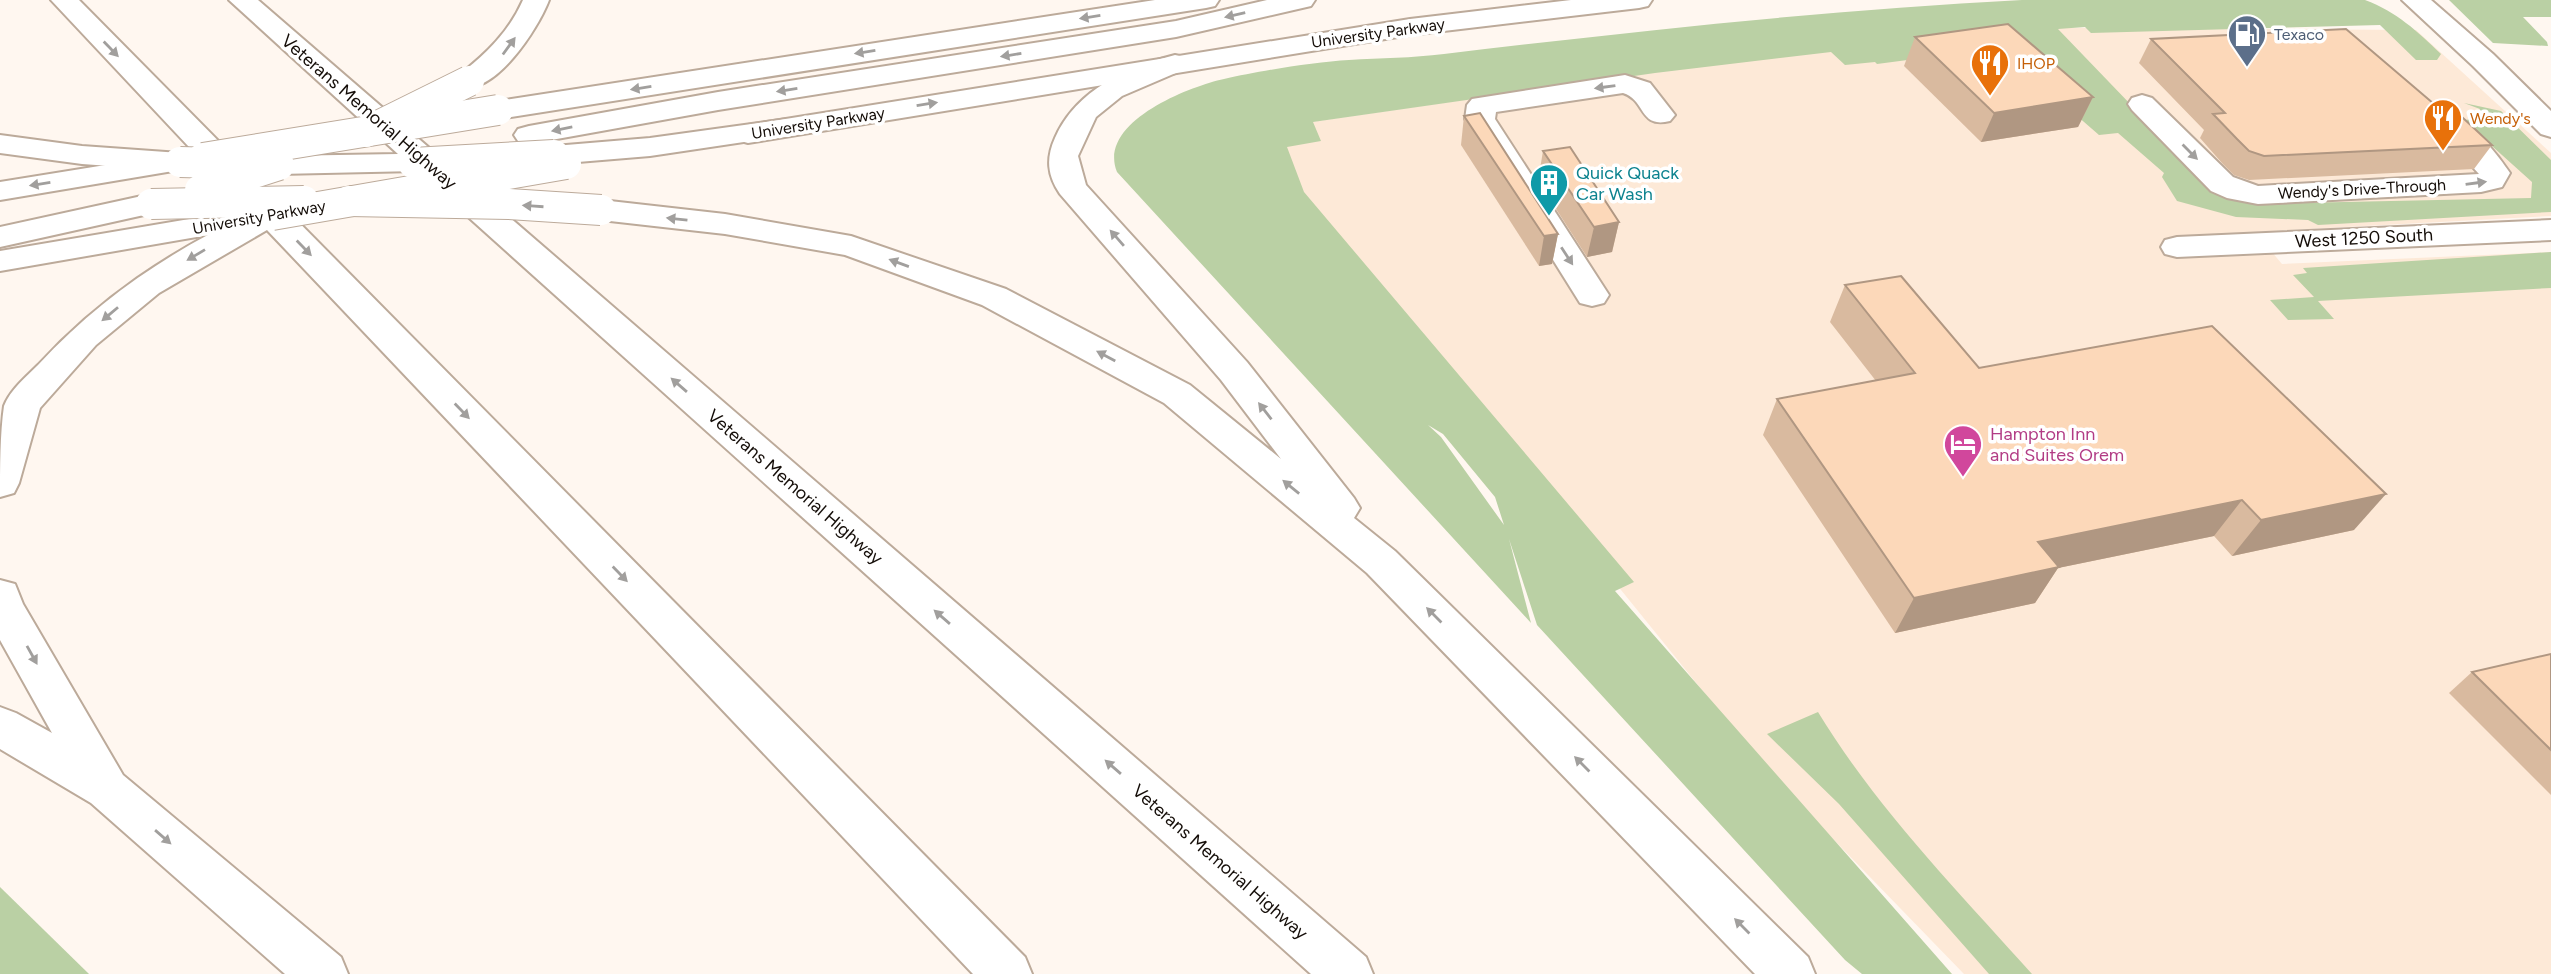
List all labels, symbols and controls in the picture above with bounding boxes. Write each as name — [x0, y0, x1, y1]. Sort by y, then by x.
one-way arrow — [1224, 10, 1246, 21]
one-way arrow — [1079, 12, 1101, 23]
fuel station icon: Texaco — [2226, 13, 2268, 68]
street label: University Parkway — [1310, 14, 1447, 52]
place label: Texaco — [2274, 25, 2324, 44]
street label: Veterans Memorial Highway — [277, 30, 462, 195]
one-way arrow — [502, 36, 516, 55]
one-way arrow — [103, 40, 119, 57]
restaurant icon: IHOP — [1969, 42, 2011, 97]
one-way arrow — [854, 47, 876, 58]
one-way arrow — [1000, 50, 1022, 61]
place label: IHOP — [2017, 54, 2055, 73]
one-way arrow — [1594, 82, 1616, 93]
one-way arrow — [629, 83, 651, 94]
one-way arrow — [775, 85, 797, 96]
restaurant icon: Wendy's — [2422, 97, 2464, 152]
one-way arrow — [916, 98, 938, 109]
street label: University Parkway — [750, 103, 887, 143]
place label: Wendy's — [2470, 109, 2531, 128]
one-way arrow — [551, 124, 573, 135]
one-way arrow — [2182, 144, 2199, 161]
building icon: Quick Quack Car Wash — [1528, 162, 1570, 217]
place label: Quick Quack Car Wash — [1576, 162, 1679, 205]
street label: Wendy's Drive-Through — [2278, 175, 2447, 203]
one-way arrow — [2465, 177, 2487, 188]
one-way arrow — [29, 179, 51, 190]
street label: University Parkway — [191, 196, 328, 238]
one-way arrow — [522, 200, 544, 211]
one-way arrow — [666, 213, 688, 224]
street label: West 1250 South — [2294, 223, 2434, 253]
one-way arrow — [1109, 229, 1125, 247]
one-way arrow — [295, 239, 312, 256]
one-way arrow — [1561, 247, 1574, 266]
one-way arrow — [187, 249, 206, 261]
one-way arrow — [889, 257, 910, 268]
one-way arrow — [101, 306, 118, 321]
one-way arrow — [1096, 351, 1116, 362]
one-way arrow — [671, 378, 688, 394]
one-way arrow — [453, 402, 469, 419]
one-way arrow — [1258, 402, 1272, 420]
street label: Veterans Memorial Highway — [703, 405, 888, 570]
hotel icon: Hampton Inn and Suites Orem — [1942, 423, 1984, 478]
place label: Hampton Inn and Suites Orem — [1990, 423, 2124, 466]
one-way arrow — [1282, 480, 1300, 495]
one-way arrow — [612, 566, 629, 583]
one-way arrow — [1426, 607, 1443, 623]
one-way arrow — [933, 609, 951, 625]
one-way arrow — [26, 646, 38, 665]
one-way arrow — [1575, 756, 1591, 773]
one-way arrow — [1104, 760, 1121, 775]
street label: Veterans Memorial Highway — [1128, 780, 1313, 945]
one-way arrow — [155, 829, 172, 844]
one-way arrow — [1734, 917, 1751, 934]

